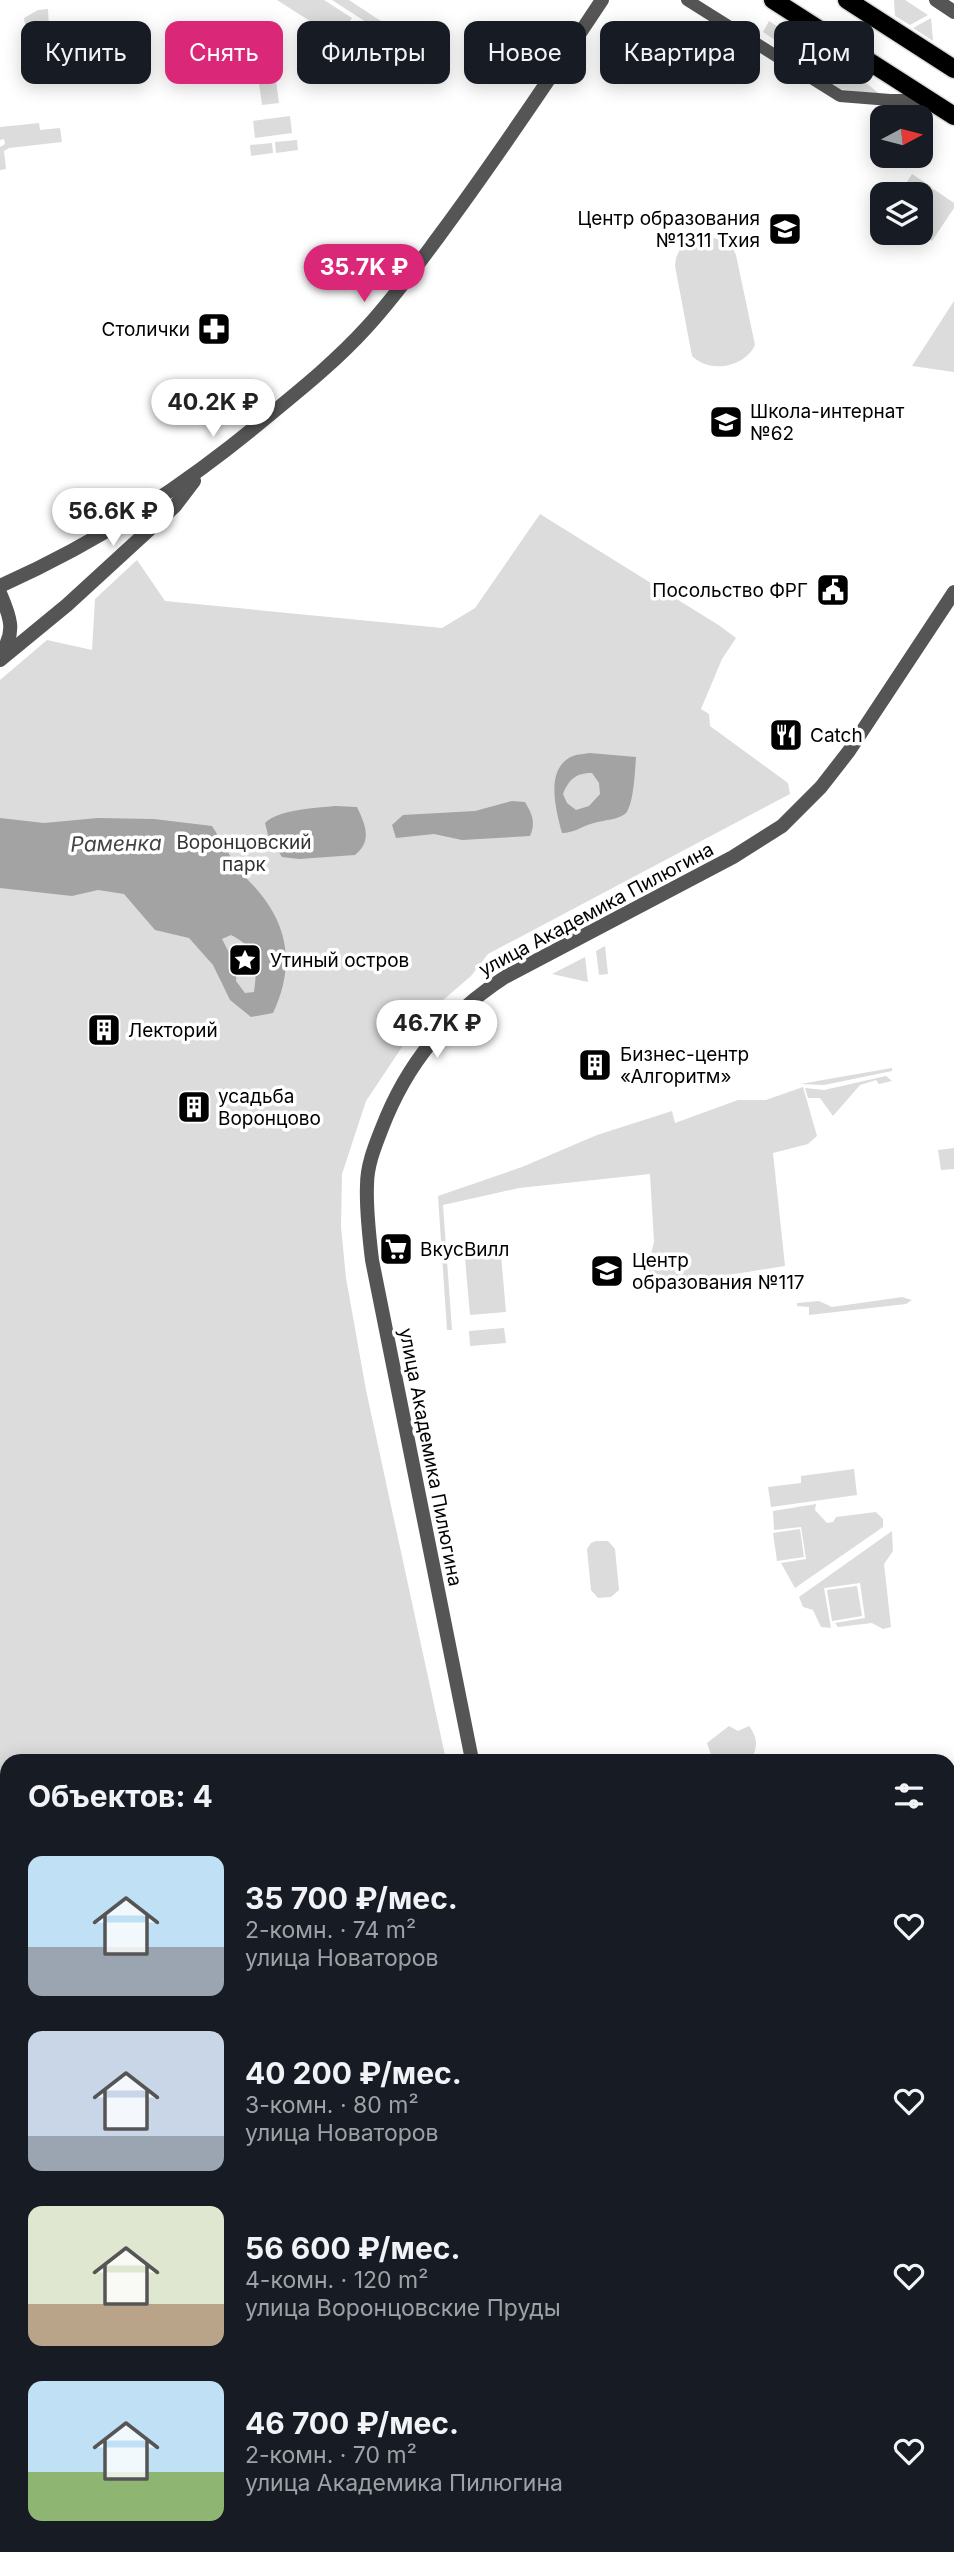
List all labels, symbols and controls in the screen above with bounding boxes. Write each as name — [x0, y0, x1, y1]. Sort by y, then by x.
chip: Купить — [21, 21, 151, 84]
chip: Снять — [165, 21, 283, 84]
chip: Фильтры — [297, 21, 450, 84]
chip: Новое — [464, 21, 586, 84]
chip: Квартира — [600, 21, 760, 84]
chip: Дом — [774, 21, 874, 84]
north arrow — [870, 105, 933, 168]
map controls — [870, 105, 933, 245]
button: layers — [870, 182, 933, 245]
place label: Центр образования №1311 Тхия — [578, 207, 760, 252]
school or university icon: Центр образования №1311 Тхия — [766, 210, 804, 248]
pin: 35.7K ₽ — [299, 244, 429, 304]
text: 35.7K ₽ — [320, 253, 408, 281]
pharmacy icon: Столички — [195, 310, 233, 348]
place label: Столички — [102, 318, 190, 341]
pin: 40.2K ₽ — [148, 380, 278, 439]
text: 40.2K ₽ — [167, 388, 259, 416]
place label: Школа-интернат №62 — [750, 400, 904, 445]
school or university icon: Школа-интернат №62 — [707, 403, 745, 441]
pin: 56.6K ₽ — [48, 489, 178, 548]
text: 56.6K ₽ — [68, 497, 158, 525]
public building icon: Посольство ФРГ — [814, 571, 852, 609]
place label: Посольство ФРГ — [652, 579, 808, 602]
restaurant icon: Catch — [767, 716, 805, 754]
place label: Catch — [810, 724, 863, 747]
water label: Раменка — [70, 830, 162, 857]
park label: Воронцовский парк — [176, 831, 312, 876]
street label: улица Академика Пилюгина — [475, 838, 718, 981]
place icon: Утиный остров — [226, 941, 264, 979]
place label: Утиный остров — [270, 949, 409, 972]
pin: 46.7K ₽ — [372, 1000, 502, 1060]
text: 46.7K ₽ — [392, 1009, 482, 1037]
building icon: Лекторий — [85, 1011, 123, 1049]
place label: Лекторий — [128, 1019, 218, 1042]
place label: Бизнес-центр «Алгоритм» — [620, 1043, 749, 1088]
building icon: Бизнес-центр «Алгоритм» — [576, 1046, 614, 1084]
place label: усадьба Воронцово — [218, 1085, 321, 1130]
building icon: усадьба Воронцово — [175, 1088, 213, 1126]
supermarket icon: ВкусВилл — [377, 1230, 415, 1268]
place label: ВкусВилл — [420, 1238, 509, 1261]
place label: Центр образования №117 — [632, 1249, 805, 1294]
school or university icon: Центр образования №117 — [588, 1252, 626, 1290]
street label: улица Академика Пилюгина — [394, 1326, 467, 1588]
icon: filters — [890, 1777, 928, 1815]
text: Объектов: 4 — [28, 1778, 213, 1814]
text: 35 700 ₽/мес. — [245, 1880, 458, 1916]
icon: home — [84, 1884, 168, 1968]
icon: heart — [890, 1907, 928, 1945]
text: 2-комн. · 74 m² — [245, 1916, 416, 1944]
text: улица Новаторов — [245, 1944, 439, 1972]
text: 40 200 ₽/мес. — [245, 2055, 462, 2091]
icon: home — [84, 2059, 168, 2143]
icon: heart — [890, 2082, 928, 2120]
text: 3-комн. · 80 m² — [245, 2091, 419, 2119]
text: улица Новаторов — [245, 2119, 439, 2147]
text: 56 600 ₽/мес. — [245, 2230, 460, 2266]
icon: home — [84, 2234, 168, 2318]
icon: heart — [890, 2257, 928, 2295]
text: 4-комн. · 120 m² — [245, 2266, 428, 2294]
text: улица Воронцовские Пруды — [245, 2294, 561, 2322]
text: 46 700 ₽/мес. — [245, 2405, 459, 2441]
icon: home — [84, 2409, 168, 2493]
icon: heart — [890, 2432, 928, 2470]
text: 2-комн. · 70 m² — [245, 2441, 417, 2469]
text: улица Академика Пилюгина — [245, 2469, 563, 2497]

